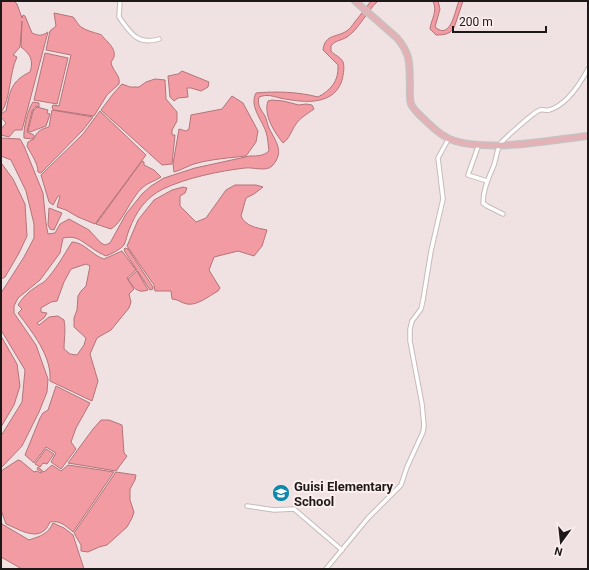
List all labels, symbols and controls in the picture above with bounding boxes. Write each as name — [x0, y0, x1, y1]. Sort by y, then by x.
scale bar — [453, 8, 546, 34]
text: 200 m — [459, 15, 493, 29]
place label: Guisi Elementary School — [294, 479, 394, 509]
school or university icon: Guisi Elementary School — [271, 483, 291, 503]
north arrow — [541, 522, 581, 562]
text: N — [553, 544, 564, 558]

